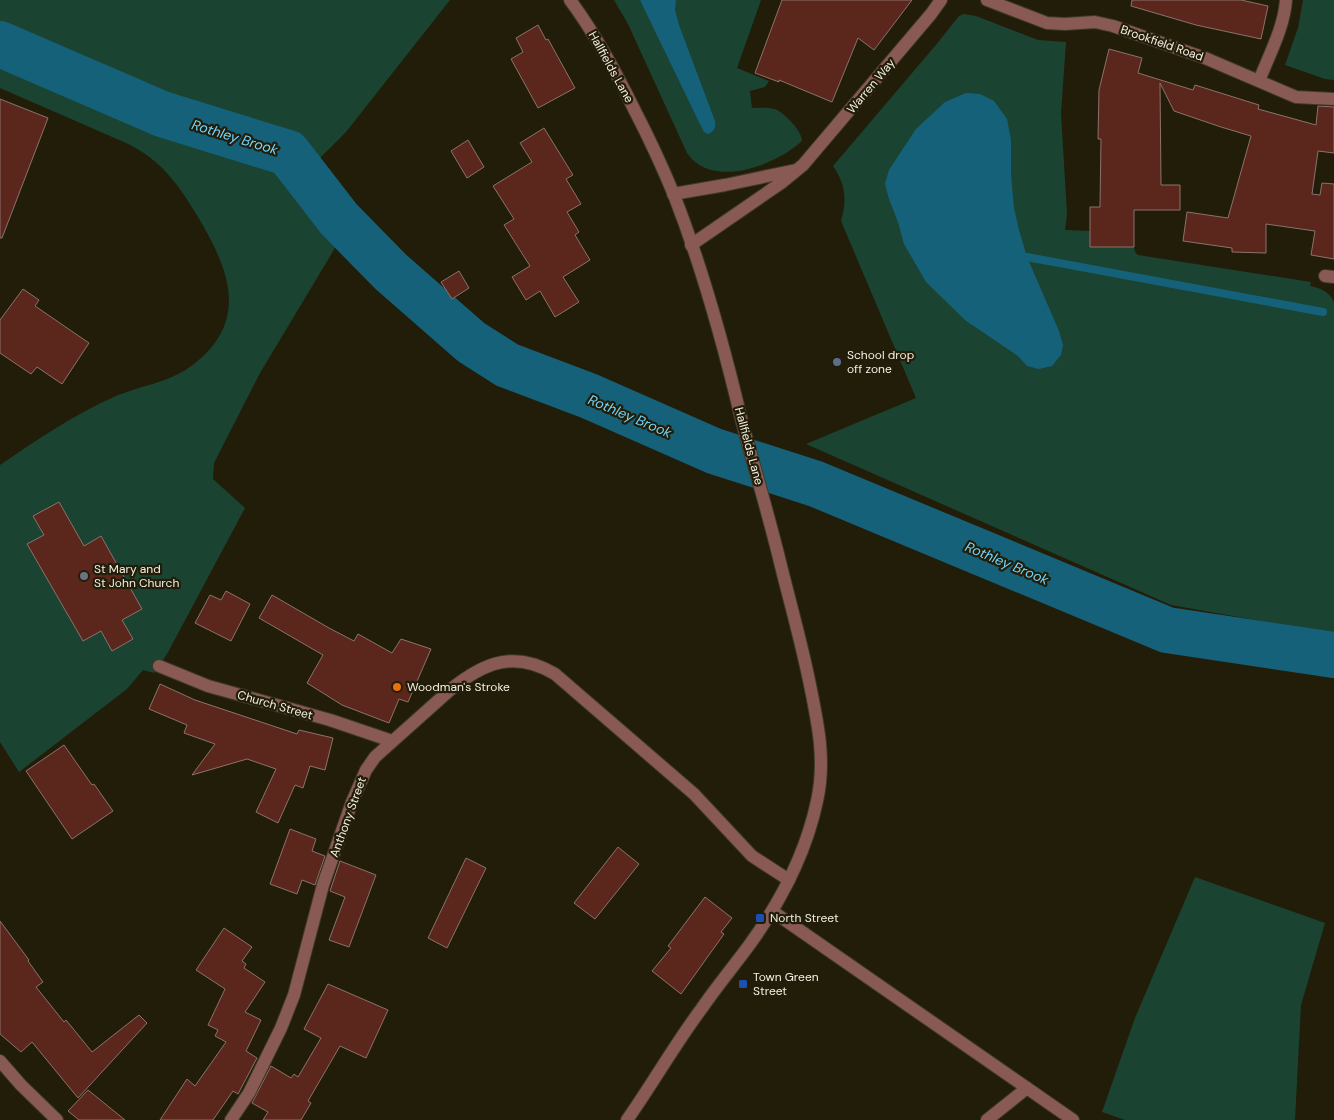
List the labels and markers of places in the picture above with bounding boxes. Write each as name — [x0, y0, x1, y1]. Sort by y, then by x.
place label: School drop off zone — [847, 347, 914, 377]
marker: School drop off zone — [831, 356, 843, 368]
place label: St Mary and St John Church — [94, 561, 179, 591]
marker: St Mary and St John Church — [78, 570, 90, 582]
place label: Woodman's Stroke — [407, 679, 510, 695]
marker: Woodman's Stroke — [391, 681, 403, 693]
place label: North Street — [770, 910, 839, 926]
marker: North Street — [754, 912, 766, 924]
place label: Town Green Street — [753, 969, 819, 999]
marker: Town Green Street — [737, 978, 749, 990]

